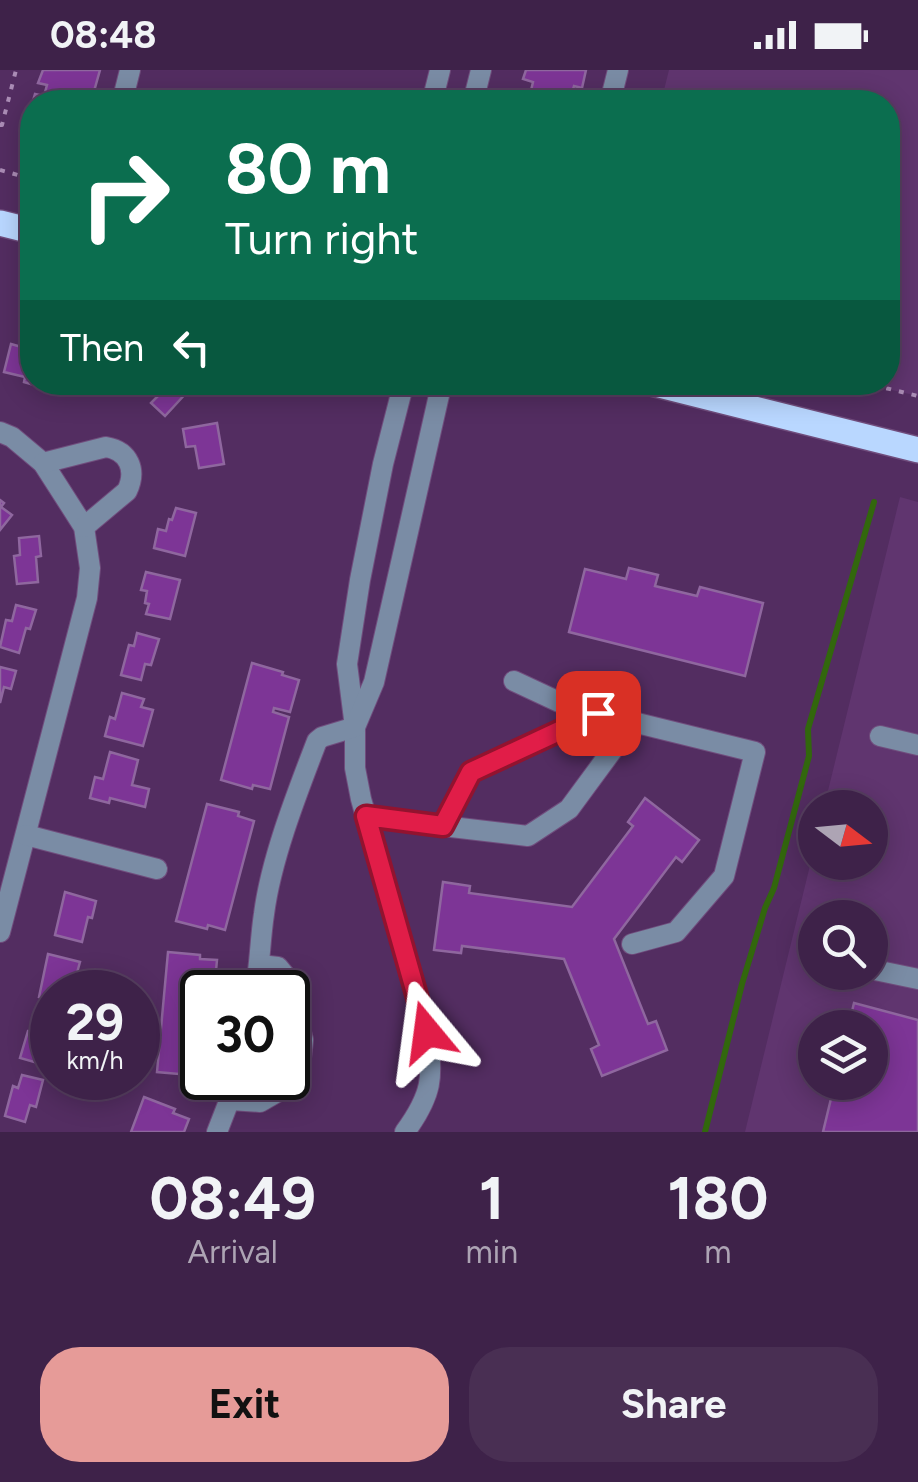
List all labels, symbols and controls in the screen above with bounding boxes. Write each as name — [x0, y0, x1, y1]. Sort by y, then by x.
text: 08:48 — [50, 12, 157, 58]
text: 80 m — [225, 126, 391, 211]
icon: right — [60, 130, 190, 260]
text: Turn right — [225, 211, 418, 265]
icon: left — [164, 320, 219, 375]
text: Then — [60, 325, 144, 371]
pin — [556, 671, 641, 756]
icon: arrive — [571, 686, 626, 741]
north arrow — [798, 790, 888, 880]
map controls — [798, 790, 888, 1100]
button: search — [798, 900, 888, 990]
speed limit sign: 30 — [180, 970, 310, 1100]
position arrow — [375, 980, 479, 1084]
text: 29 — [66, 992, 124, 1053]
button: layers — [798, 1010, 888, 1100]
text: km/h — [66, 1045, 124, 1075]
text: 08:49 — [150, 1162, 316, 1234]
text: 1 — [479, 1162, 504, 1234]
text: 180 — [668, 1162, 768, 1234]
text: Arrival — [188, 1233, 278, 1271]
text: min — [465, 1233, 518, 1271]
text: m — [704, 1233, 732, 1271]
button: Exit — [40, 1347, 449, 1462]
button: Share — [469, 1347, 878, 1462]

